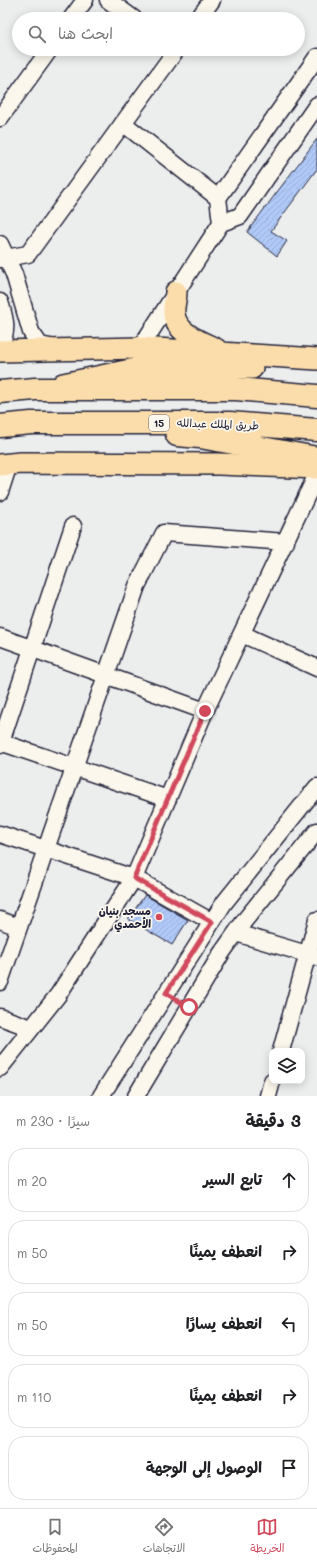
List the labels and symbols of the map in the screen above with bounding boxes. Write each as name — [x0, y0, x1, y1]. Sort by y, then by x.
road number: 15 — [149, 415, 169, 431]
street label: طريق الملك عبدالله — [177, 415, 259, 433]
route end — [196, 702, 214, 720]
place label: مسجد بنيان الأحمدي — [99, 903, 151, 933]
marker: مسجد بنيان الأحمدي — [154, 912, 164, 922]
route start — [180, 998, 198, 1016]

